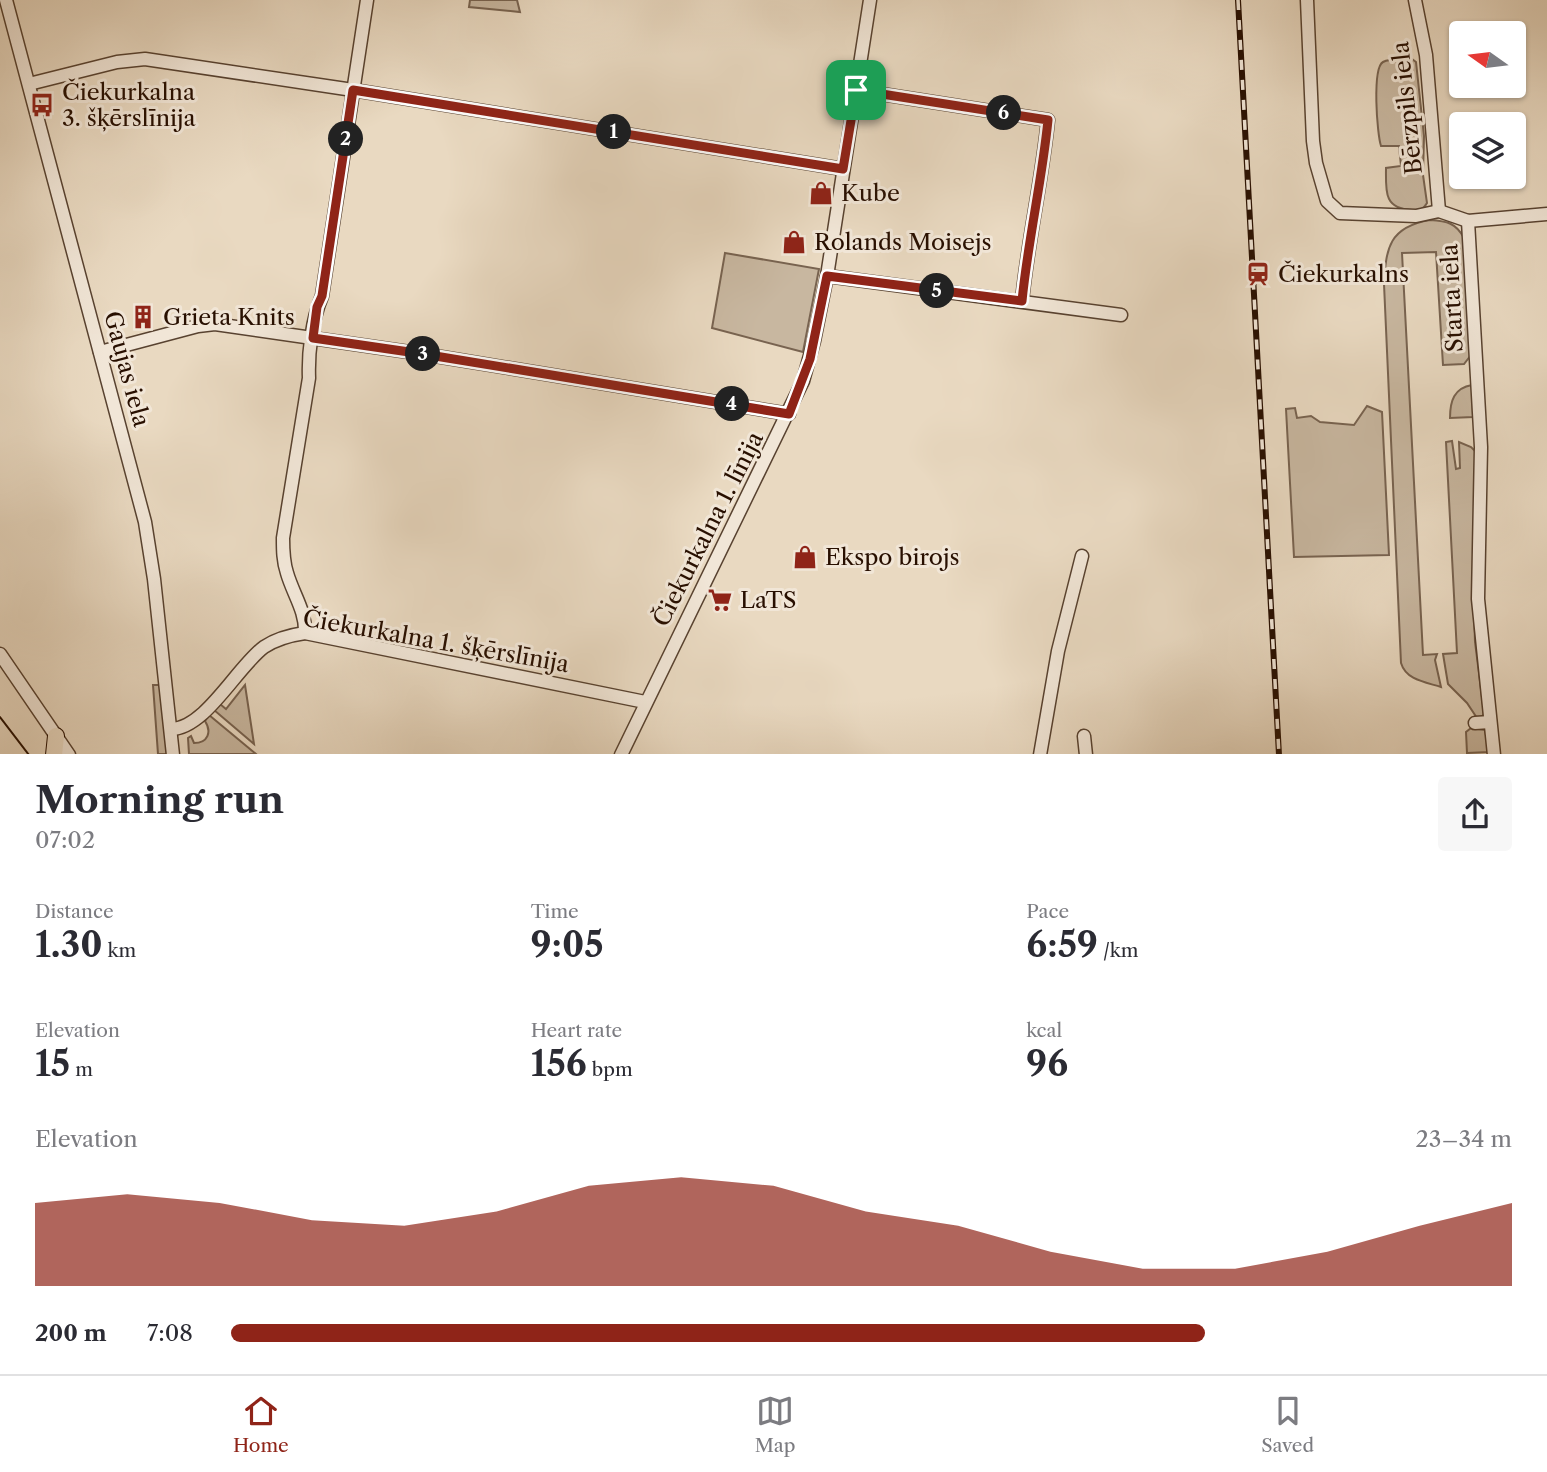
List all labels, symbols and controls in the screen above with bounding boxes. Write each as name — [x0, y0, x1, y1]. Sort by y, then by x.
north arrow — [1449, 21, 1526, 98]
map controls — [1449, 21, 1526, 189]
street label: Bērzpils iela — [1386, 39, 1428, 176]
pin — [826, 60, 886, 120]
icon: arrive — [837, 71, 875, 109]
place label: Čiekurkalna 3. šķērslīnija — [62, 78, 197, 132]
bus stop icon: Čiekurkalna 3. šķērslīnija — [28, 91, 56, 119]
pin: 6 — [986, 96, 1021, 130]
text: 6 — [998, 101, 1009, 124]
button: layers — [1449, 112, 1526, 189]
pin: 1 — [596, 114, 632, 150]
text: 1 — [609, 120, 618, 143]
pin: 2 — [328, 122, 364, 156]
text: 2 — [340, 127, 351, 150]
shop icon: Kube — [807, 179, 835, 207]
place label: Kube — [841, 179, 900, 207]
shop icon: Rolands Moisejs — [780, 228, 808, 256]
place label: Rolands Moisejs — [814, 228, 991, 256]
street label: Starta iela — [1435, 242, 1469, 353]
station icon: Čiekurkalns — [1244, 260, 1272, 288]
place label: Čiekurkalns — [1278, 260, 1409, 288]
pin: 5 — [920, 274, 954, 308]
text: 5 — [931, 279, 942, 302]
building icon: Grieta Knits — [129, 303, 157, 331]
place label: Grieta Knits — [163, 303, 295, 331]
street label: Gaujas iela — [98, 308, 156, 431]
pin: 3 — [406, 336, 440, 372]
text: 3 — [417, 342, 428, 365]
pin: 4 — [714, 386, 750, 422]
text: 4 — [726, 392, 737, 415]
street label: Čiekurkalna 1. līnija — [647, 426, 770, 631]
shop icon: Ekspo birojs — [791, 543, 819, 571]
place label: Ekspo birojs — [825, 543, 960, 571]
supermarket icon: LaTS — [706, 586, 734, 614]
place label: LaTS — [740, 586, 797, 614]
street label: Čiekurkalna 1. šķērslīnija — [301, 604, 572, 678]
text: Morning run — [35, 776, 284, 823]
button: share — [1438, 777, 1512, 851]
text: 07:02 — [35, 826, 95, 854]
text: Distance — [35, 900, 114, 923]
text: Time — [531, 900, 579, 923]
text: Pace — [1026, 900, 1069, 923]
text: 1.30 — [35, 923, 103, 966]
text: 9:05 — [531, 923, 604, 966]
text: 6:59 — [1026, 923, 1098, 966]
text: km — [103, 939, 136, 962]
text: /km — [1098, 939, 1138, 962]
text: Elevation — [35, 1019, 120, 1042]
text: Heart rate — [531, 1019, 622, 1042]
text: kcal — [1026, 1019, 1062, 1042]
text: 15 — [35, 1042, 70, 1085]
text: 156 — [531, 1042, 587, 1085]
text: 96 — [1026, 1042, 1068, 1085]
text: m — [70, 1058, 93, 1081]
text: bpm — [587, 1058, 633, 1081]
text: Elevation — [35, 1125, 138, 1153]
text: 23–34 m — [1416, 1125, 1512, 1153]
text: 200 m — [35, 1319, 107, 1347]
text: 7:08 — [147, 1319, 193, 1347]
tab: Home — [233, 1392, 289, 1457]
tab: Map — [755, 1392, 795, 1457]
tab: Saved — [1261, 1392, 1314, 1457]

